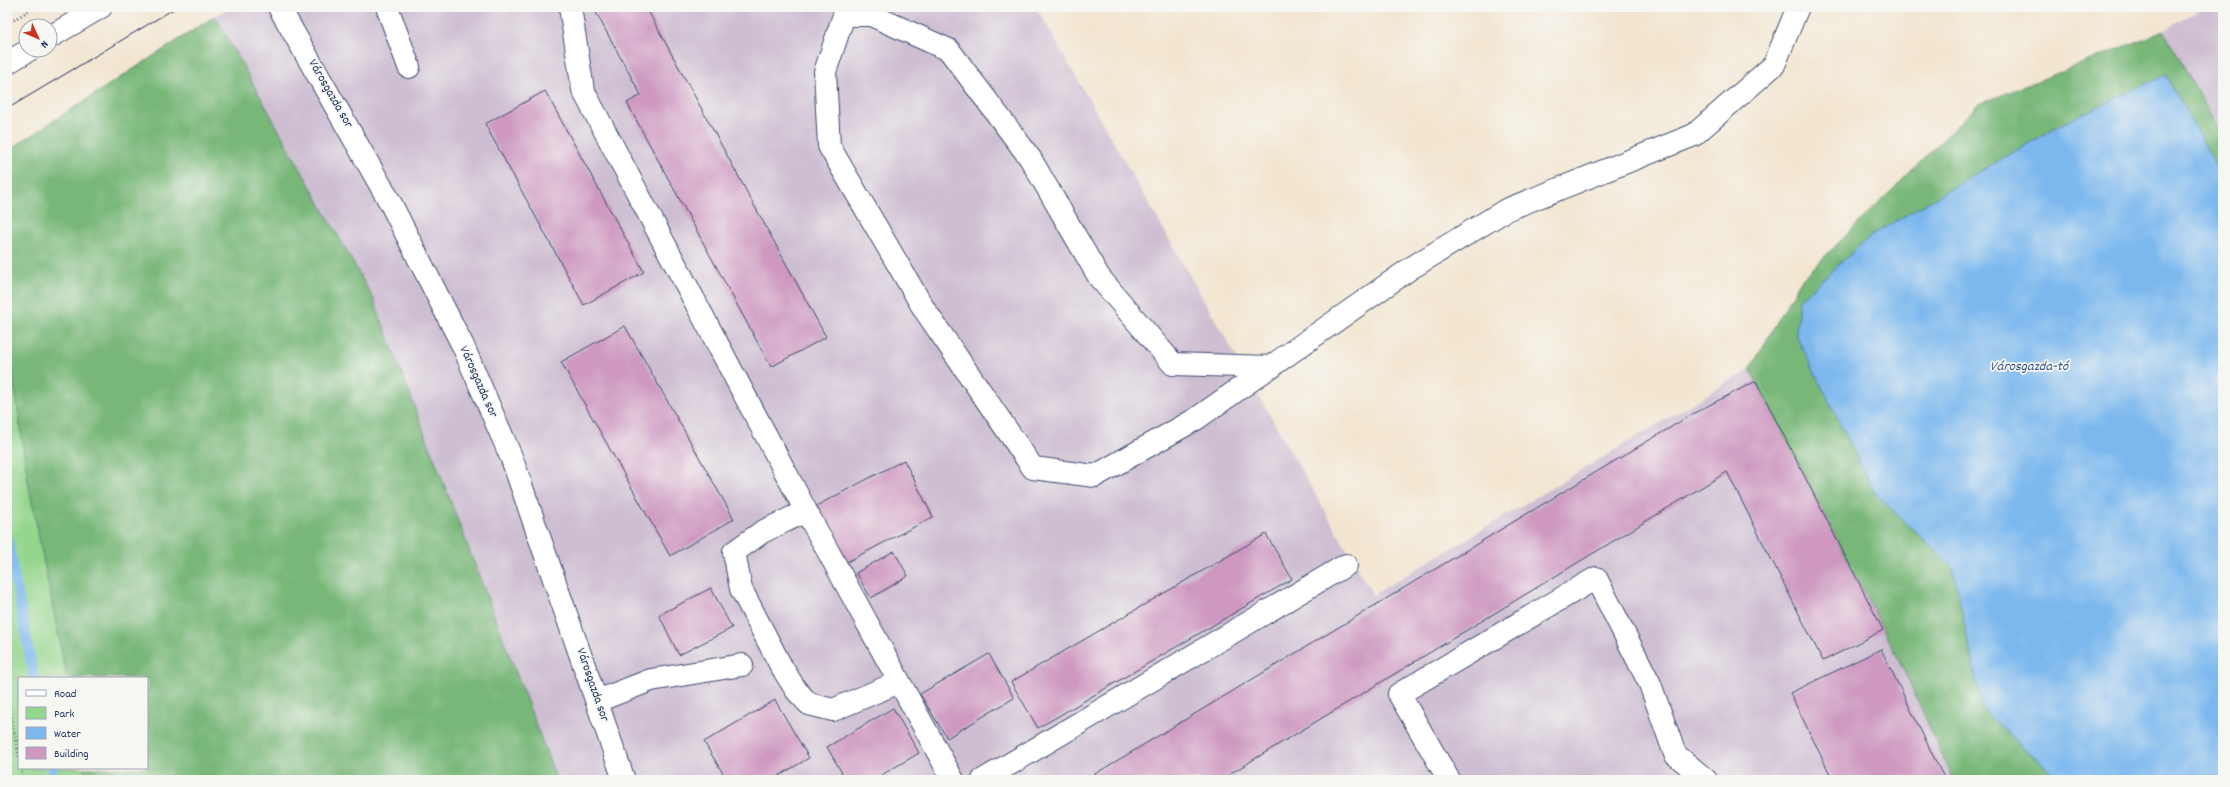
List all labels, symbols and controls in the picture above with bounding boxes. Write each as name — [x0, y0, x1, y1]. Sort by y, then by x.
north arrow — [18, 18, 58, 58]
text: N — [36, 36, 51, 51]
street label: Városgazda sor — [303, 56, 358, 132]
street label: Városgazda sor — [454, 343, 502, 421]
water label: Városgazda-tó — [1990, 357, 2070, 377]
street label: Városgazda sor — [571, 646, 614, 725]
legend — [18, 677, 148, 769]
text: Road — [54, 686, 76, 703]
text: Park — [54, 706, 75, 723]
text: Water — [54, 726, 81, 743]
text: Building — [54, 746, 89, 763]

